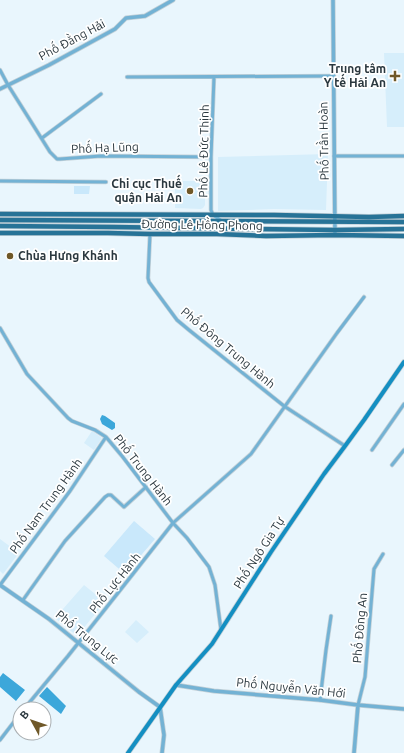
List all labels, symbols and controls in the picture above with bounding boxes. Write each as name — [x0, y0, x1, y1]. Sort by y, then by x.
street label: Phố Đằng Hải — [36, 16, 107, 62]
place label: Trung tâm Y tế Hải An — [324, 62, 386, 89]
marker: Trung tâm Y tế Hải An — [389, 70, 401, 82]
street label: Phố Trần Hoàn — [315, 102, 331, 181]
street label: Phố Lê Đức Thịnh — [195, 104, 212, 198]
street label: Phố Hạ Lũng — [71, 139, 139, 156]
place label: Chi cục Thuế quận Hải An — [111, 174, 182, 204]
marker: Chi cục Thuế quận Hải An — [185, 186, 195, 196]
street label: Đường Lê Hồng Phong — [141, 216, 263, 232]
place label: Chùa Hưng Khánh — [18, 249, 118, 262]
marker: Chùa Hưng Khánh — [5, 251, 15, 261]
street label: Phố Đông Trung Hành — [179, 304, 278, 391]
street label: Phố Trung Hành — [112, 431, 176, 508]
street label: Phố Nam Trung Hành — [6, 455, 84, 556]
street label: Phố Ngô Gia Tự — [230, 513, 288, 591]
street label: Phố Lực Hành — [86, 549, 144, 616]
street label: Phố Đông An — [349, 592, 369, 664]
street label: Phố Trung Lực — [53, 607, 122, 667]
street label: Phố Nguyễn Văn Hới — [236, 674, 346, 700]
north arrow — [12, 701, 52, 741]
text: B — [17, 708, 31, 721]

